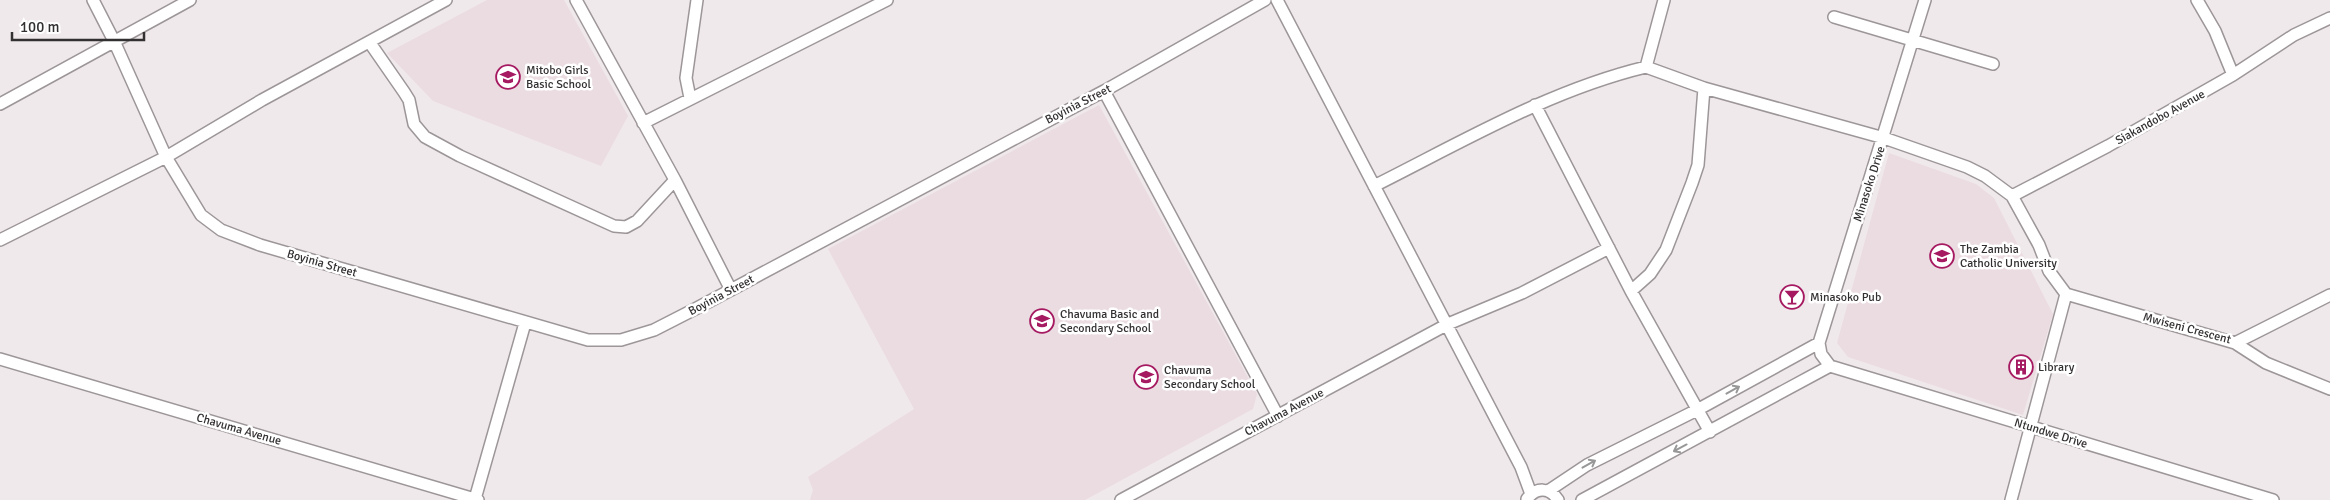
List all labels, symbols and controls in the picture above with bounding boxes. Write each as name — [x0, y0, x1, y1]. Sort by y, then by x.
scale bar — [12, 10, 145, 42]
text: 100 m — [20, 18, 60, 36]
place label: Mitobo Girls Basic School — [526, 63, 592, 92]
school or university icon: Mitobo Girls Basic School — [495, 64, 521, 90]
street label: Boyinia Street — [1043, 81, 1114, 127]
street label: Siakandobo Avenue — [2113, 87, 2208, 148]
street label: Minasoko Drive — [1850, 144, 1889, 224]
place label: The Zambia Catholic University — [1960, 242, 2057, 271]
school or university icon: The Zambia Catholic University — [1929, 243, 1955, 269]
street label: Boyinia Street — [285, 246, 359, 281]
street label: Boyinia Street — [686, 272, 757, 319]
bar icon: Minasoko Pub — [1779, 284, 1805, 310]
place label: Minasoko Pub — [1810, 290, 1881, 305]
place label: Chavuma Basic and Secondary School — [1060, 307, 1159, 336]
school or university icon: Chavuma Basic and Secondary School — [1029, 308, 1055, 334]
street label: Mwiseni Crescent — [2141, 310, 2233, 347]
building icon: Library — [2008, 354, 2034, 380]
place label: Library — [2038, 360, 2075, 375]
place label: Chavuma Secondary School — [1164, 363, 1256, 392]
school or university icon: Chavuma Secondary School — [1133, 364, 1159, 390]
street label: Chavuma Avenue — [1242, 385, 1326, 440]
one-way arrow — [1726, 385, 1741, 395]
street label: Chavuma Avenue — [195, 410, 283, 449]
street label: Ntundwe Drive — [2012, 415, 2089, 452]
one-way arrow — [1673, 444, 1688, 453]
one-way arrow — [1581, 459, 1596, 469]

